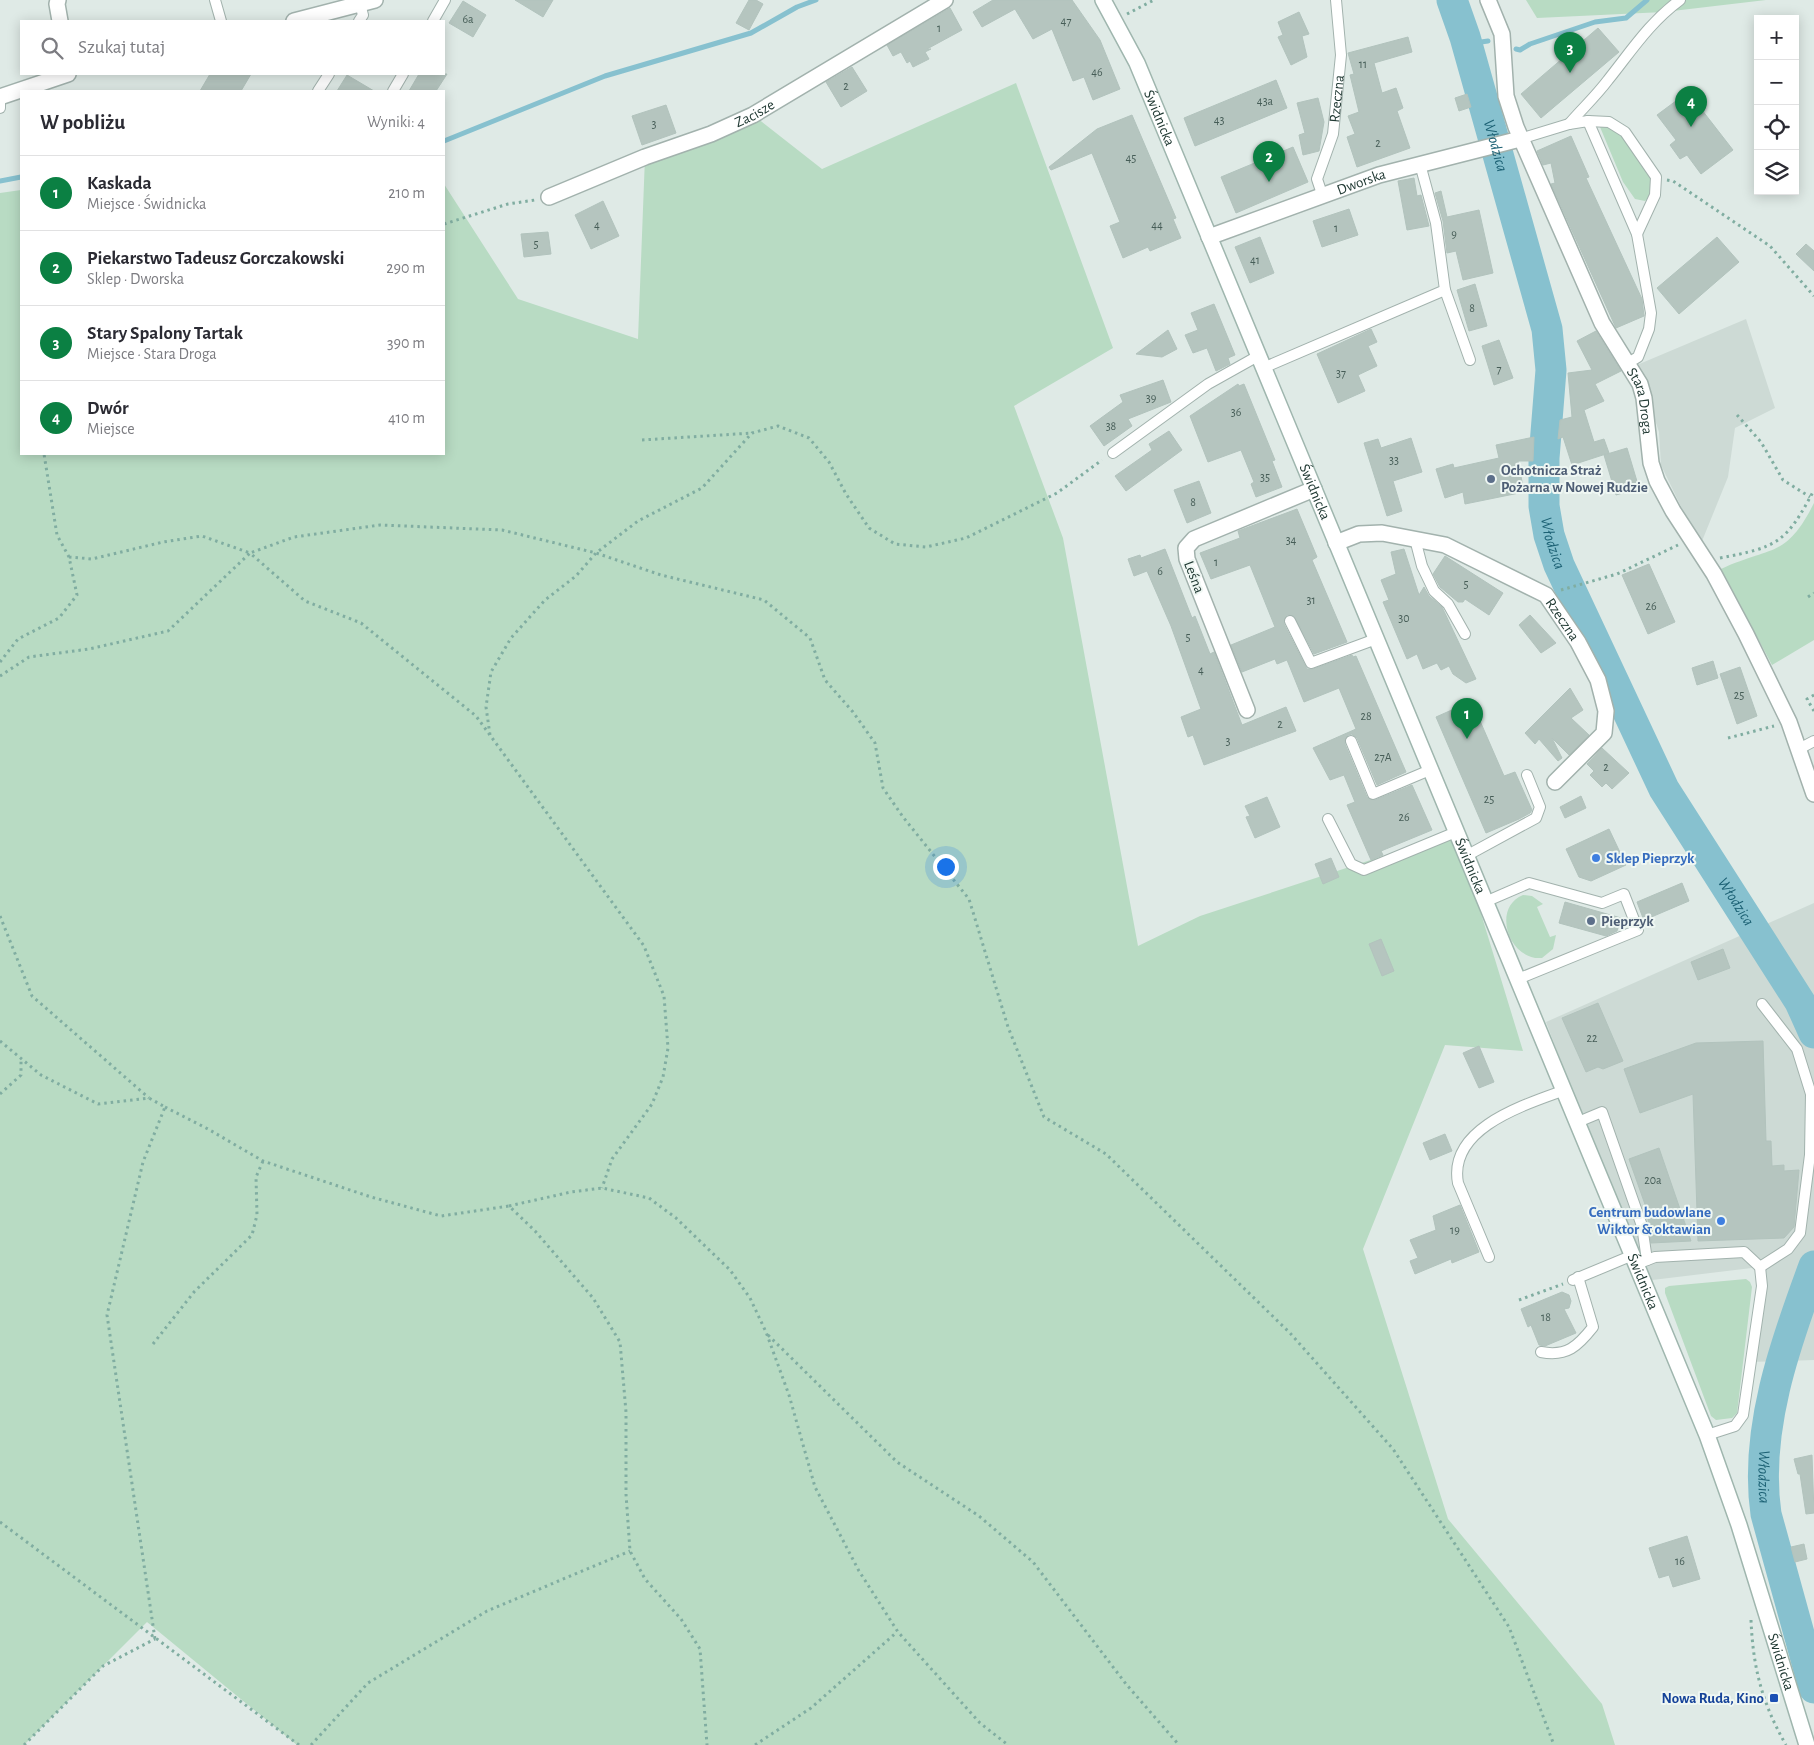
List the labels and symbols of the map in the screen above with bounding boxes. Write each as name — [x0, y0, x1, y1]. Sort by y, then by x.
house number: 6a — [462, 13, 474, 25]
house number: 47 — [1061, 15, 1071, 27]
house number: 1 — [937, 22, 941, 34]
pin: 3 — [1554, 32, 1586, 73]
house number: 11 — [1359, 58, 1367, 70]
house number: 46 — [1091, 66, 1103, 78]
street label: Rzeczna — [1327, 74, 1346, 123]
house number: 2 — [843, 80, 849, 92]
pin: 4 — [1675, 86, 1707, 127]
street label: Świdnicka — [1142, 87, 1178, 148]
house number: 43a — [1257, 95, 1274, 107]
street label: Zacisze — [732, 97, 777, 130]
house number: 43 — [1214, 114, 1224, 126]
house number: 3 — [652, 118, 657, 130]
water label: Włodzica — [1481, 118, 1510, 174]
house number: 2 — [1375, 137, 1381, 149]
pin: 2 — [1253, 141, 1285, 182]
house number: 45 — [1126, 152, 1136, 164]
street label: Dworska — [1335, 166, 1387, 197]
house number: 4 — [594, 219, 600, 231]
house number: 44 — [1151, 219, 1163, 231]
house number: 1 — [1334, 222, 1338, 234]
house number: 9 — [1451, 228, 1457, 240]
house number: 5 — [533, 238, 539, 250]
house number: 41 — [1250, 254, 1260, 266]
house number: 8 — [1469, 302, 1475, 314]
house number: 7 — [1496, 363, 1502, 375]
street label: Stara Droga — [1624, 365, 1655, 435]
house number: 37 — [1336, 367, 1346, 379]
house number: 39 — [1146, 392, 1157, 404]
house number: 36 — [1231, 406, 1242, 418]
house number: 38 — [1106, 420, 1117, 432]
house number: 33 — [1389, 454, 1399, 466]
street label: Świdnicka — [1297, 461, 1333, 522]
place label: Ochotnicza Straż Pożarna w Nowej Rudzie — [1501, 463, 1648, 495]
house number: 35 — [1260, 471, 1270, 483]
marker: Ochotnicza Straż Pożarna w Nowej Rudzie — [1485, 473, 1497, 485]
house number: 8 — [1190, 496, 1196, 508]
water label: Włodzica — [1538, 516, 1568, 572]
house number: 34 — [1286, 534, 1297, 546]
house number: 1 — [1214, 556, 1218, 568]
street label: Leśna — [1181, 559, 1207, 595]
house number: 6 — [1157, 565, 1163, 577]
house number: 5 — [1463, 578, 1469, 590]
house number: 31 — [1306, 594, 1316, 606]
street label: Rzeczna — [1543, 595, 1582, 643]
house number: 26 — [1645, 600, 1657, 612]
house number: 30 — [1398, 612, 1410, 624]
house number: 5 — [1185, 631, 1191, 643]
house number: 4 — [1198, 664, 1204, 676]
house number: 25 — [1734, 689, 1744, 701]
pin: 1 — [1451, 698, 1483, 739]
house number: 28 — [1360, 710, 1372, 722]
house number: 2 — [1277, 718, 1283, 730]
house number: 3 — [1226, 735, 1231, 747]
house number: 27A — [1374, 751, 1392, 763]
house number: 2 — [1603, 761, 1609, 773]
house number: 25 — [1484, 793, 1494, 805]
house number: 26 — [1398, 811, 1410, 823]
street label: Świdnicka — [1452, 835, 1489, 896]
place label: Sklep Pieprzyk — [1606, 851, 1695, 866]
marker: Sklep Pieprzyk — [1590, 852, 1602, 864]
your location — [933, 854, 959, 880]
water label: Włodzica — [1715, 875, 1757, 928]
place label: Pieprzyk — [1601, 914, 1654, 929]
marker: Pieprzyk — [1585, 915, 1597, 927]
house number: 22 — [1587, 1032, 1598, 1044]
house number: 20a — [1644, 1174, 1662, 1186]
place label: Centrum budowlane Wiktor & oktawian — [1589, 1205, 1711, 1237]
marker: Centrum budowlane Wiktor & oktawian — [1715, 1215, 1727, 1227]
house number: 19 — [1450, 1224, 1460, 1236]
street label: Świdnicka — [1625, 1251, 1661, 1312]
house number: 18 — [1541, 1311, 1551, 1323]
water label: Włodzica — [1755, 1450, 1773, 1504]
house number: 16 — [1675, 1555, 1685, 1567]
street label: Świdnicka — [1765, 1631, 1797, 1692]
place label: Nowa Ruda, Kino — [1662, 1691, 1764, 1706]
marker: Nowa Ruda, Kino — [1768, 1692, 1780, 1704]

